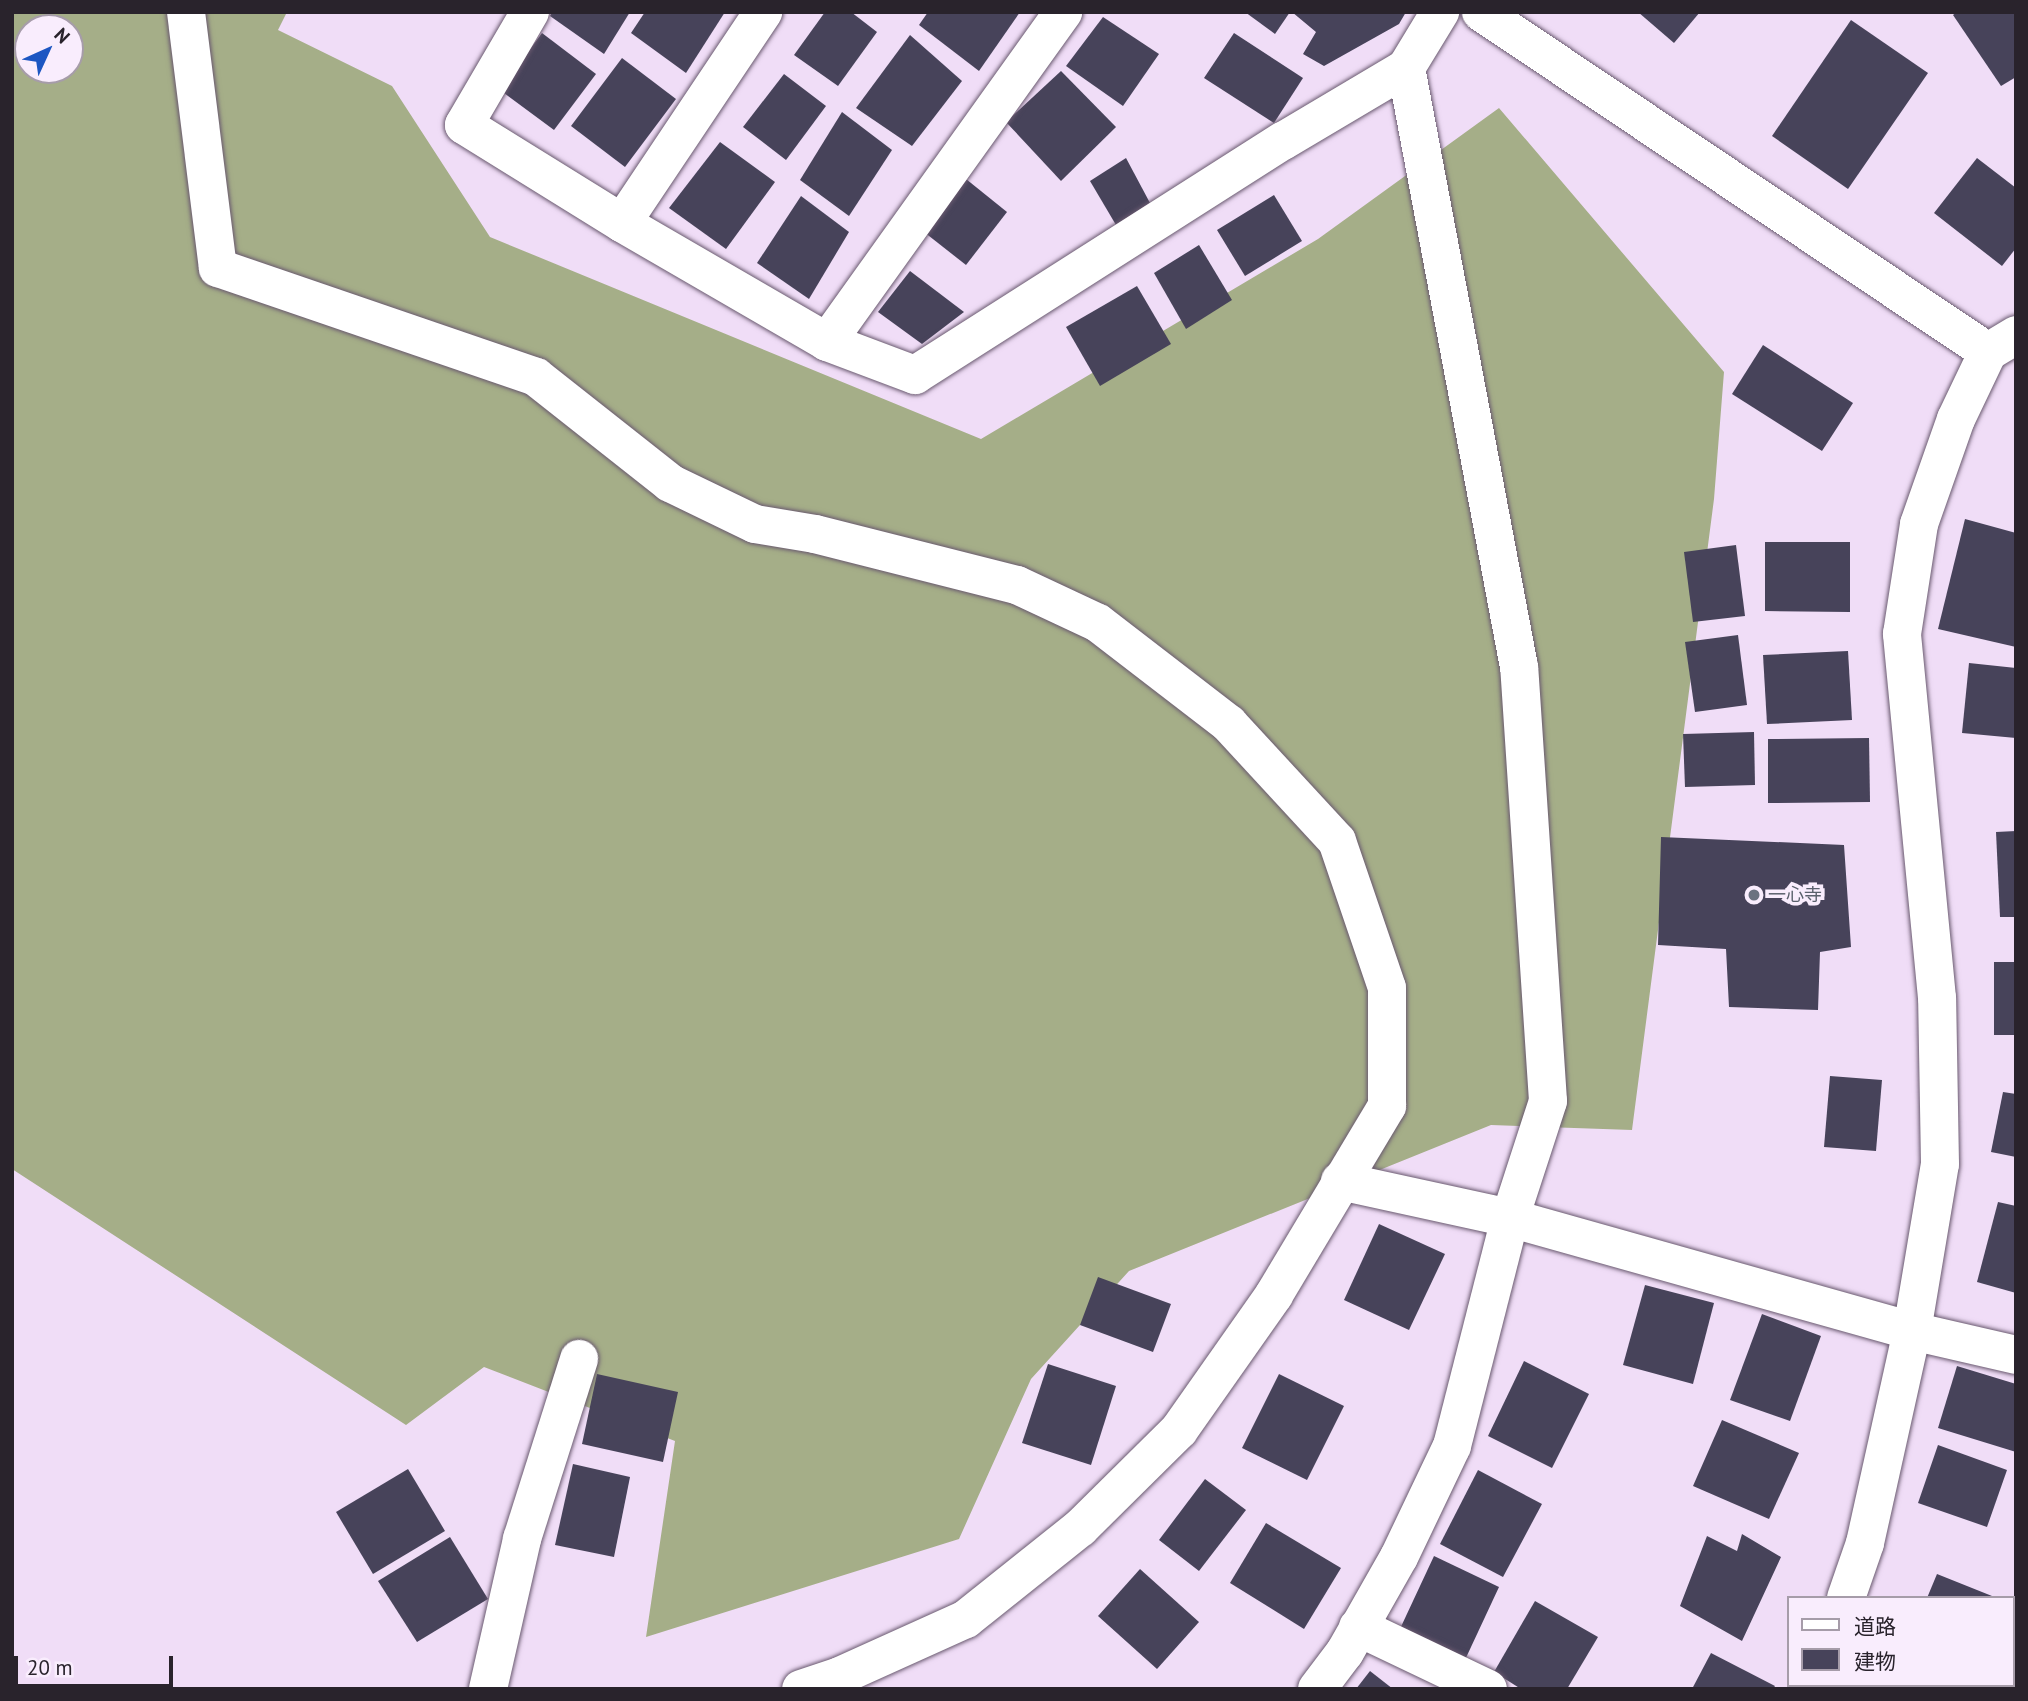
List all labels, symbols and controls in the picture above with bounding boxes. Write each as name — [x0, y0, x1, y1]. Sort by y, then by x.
north arrow — [14, 14, 84, 84]
text: N — [50, 23, 75, 48]
place label: 一心寺 — [1768, 884, 1822, 906]
marker: 一心寺 — [1746, 887, 1762, 903]
legend — [1786, 1596, 2014, 1687]
text: 道路 — [1854, 1613, 1896, 1640]
scale bar — [18, 1642, 177, 1686]
text: 建物 — [1854, 1648, 1896, 1675]
text: 20 m — [27, 1654, 73, 1681]

